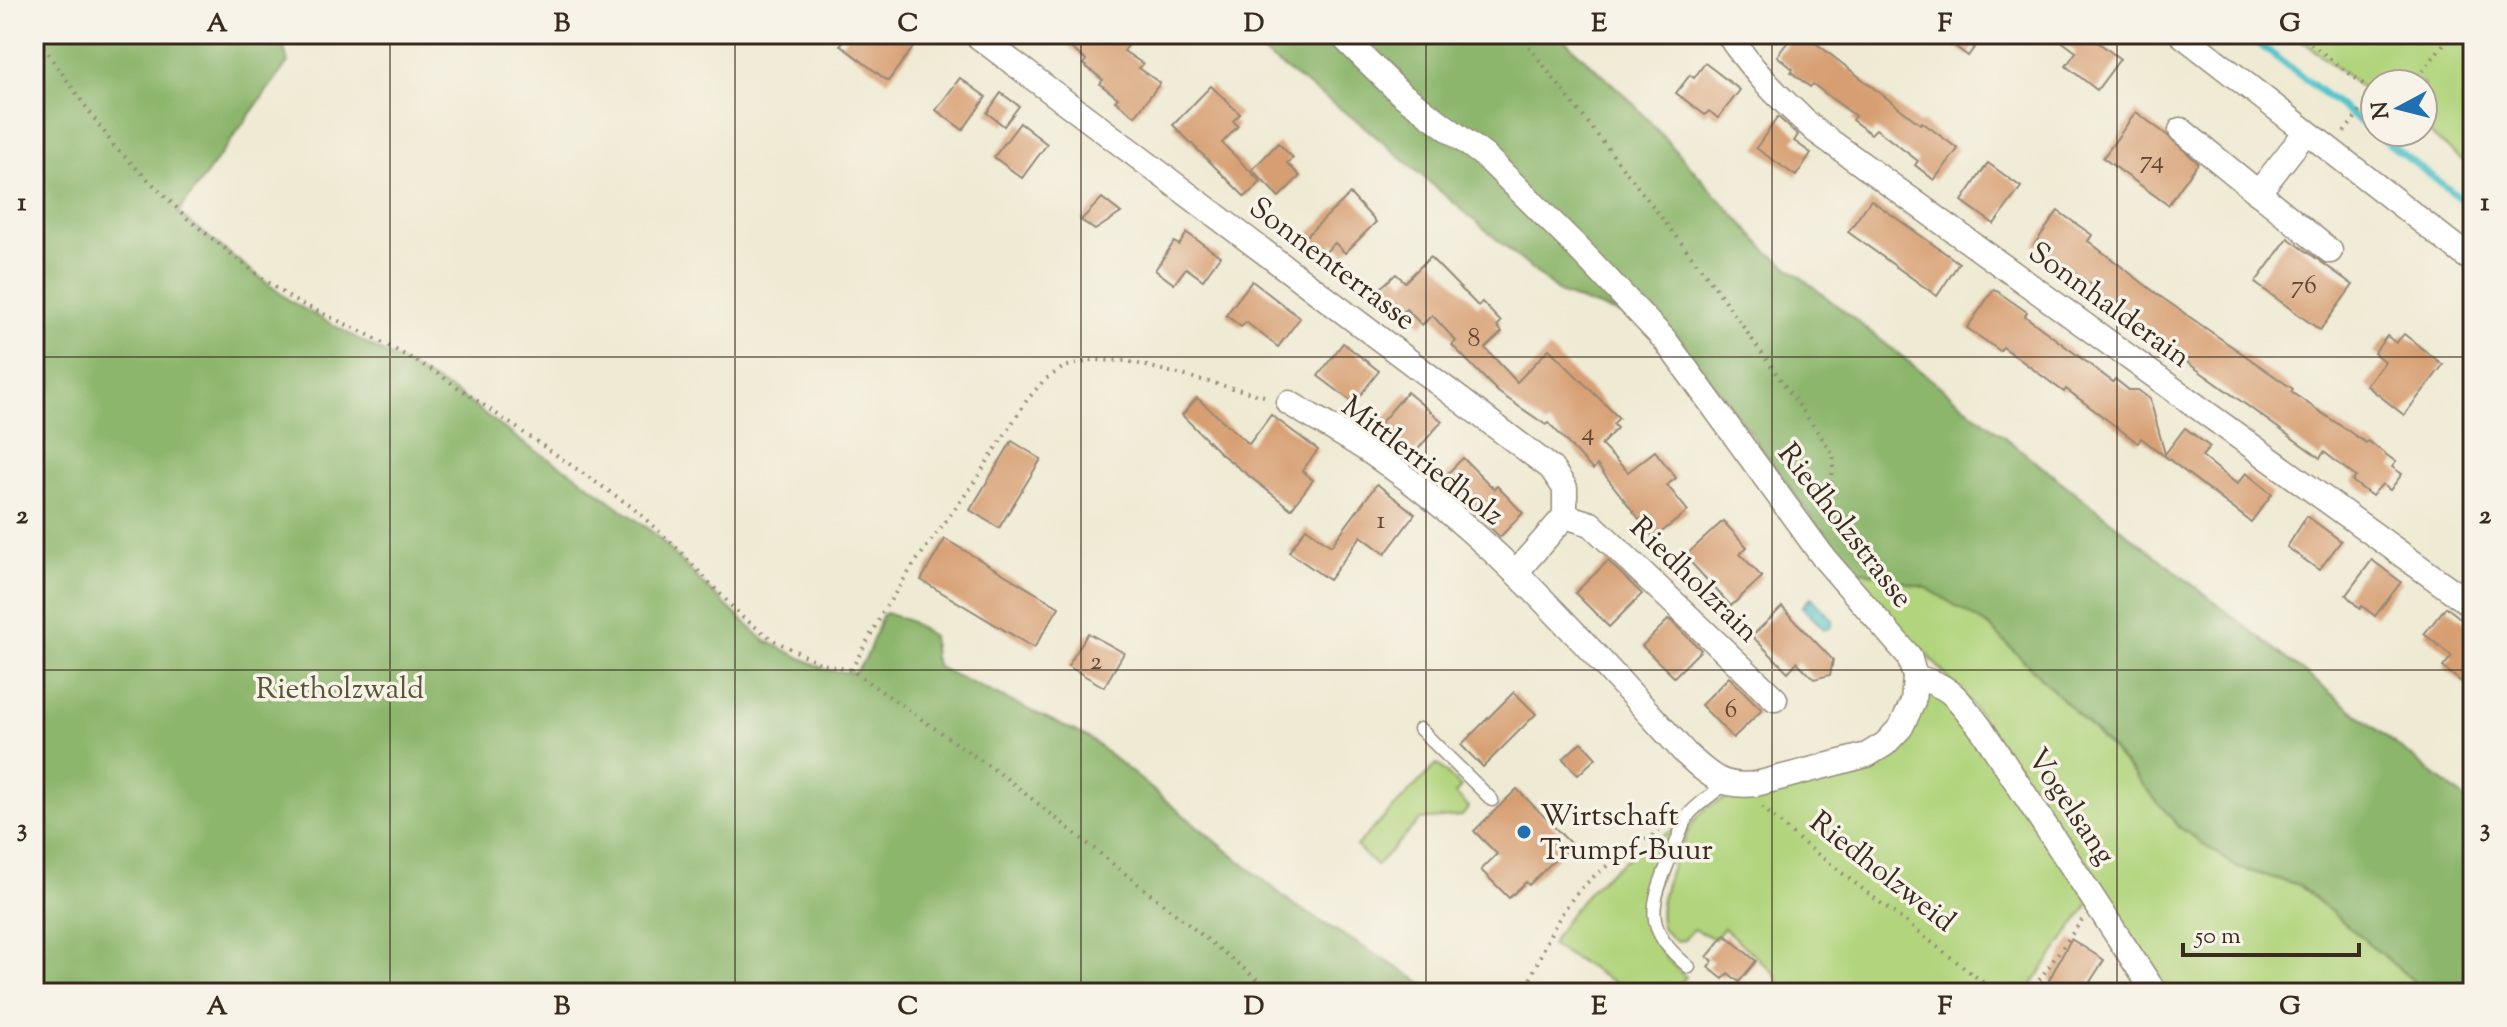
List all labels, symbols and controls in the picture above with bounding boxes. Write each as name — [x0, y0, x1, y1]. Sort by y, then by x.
text: A — [206, 6, 228, 43]
text: B — [554, 6, 571, 43]
text: C — [898, 6, 918, 43]
text: D — [1244, 6, 1264, 43]
text: E — [1591, 6, 1607, 43]
text: F — [1938, 6, 1953, 43]
text: G — [2279, 6, 2301, 43]
north arrow — [2359, 68, 2439, 148]
text: N — [2365, 99, 2399, 121]
house number: 74 — [2140, 143, 2164, 180]
text: 1 — [18, 185, 27, 222]
text: 1 — [2481, 185, 2490, 222]
street label: Sonnenterrasse — [1239, 188, 1424, 342]
street label: Sonnhalderain — [2019, 232, 2199, 380]
house number: 76 — [2291, 268, 2317, 305]
house number: 8 — [1467, 321, 1481, 358]
street label: Mittlerriedholz — [1331, 387, 1512, 537]
house number: 4 — [1581, 415, 1595, 452]
street label: Riedholzstrasse — [1766, 435, 1922, 618]
text: 2 — [16, 498, 29, 535]
text: 2 — [2479, 498, 2492, 535]
house number: 1 — [1377, 503, 1386, 540]
street label: Riedholzrain — [1619, 508, 1768, 654]
house number: 2 — [1090, 644, 1102, 681]
park label: Rietholzwald — [256, 669, 424, 712]
house number: 6 — [1725, 692, 1737, 729]
street label: Vogelsang — [2015, 741, 2125, 874]
place label: Wirtschaft Trumpf-Buur — [1540, 796, 1713, 873]
street label: Riedholzweid — [1799, 802, 1964, 944]
text: 3 — [17, 811, 27, 848]
text: 3 — [2480, 811, 2490, 848]
marker: Wirtschaft Trumpf-Buur — [1515, 823, 1533, 841]
scale bar — [2183, 907, 2359, 957]
text: 50 m — [2193, 920, 2241, 954]
text: A — [206, 989, 228, 1026]
text: B — [554, 989, 571, 1026]
text: C — [898, 989, 918, 1026]
text: D — [1244, 989, 1264, 1026]
text: E — [1591, 989, 1607, 1026]
text: F — [1938, 989, 1953, 1026]
text: G — [2279, 989, 2301, 1026]

